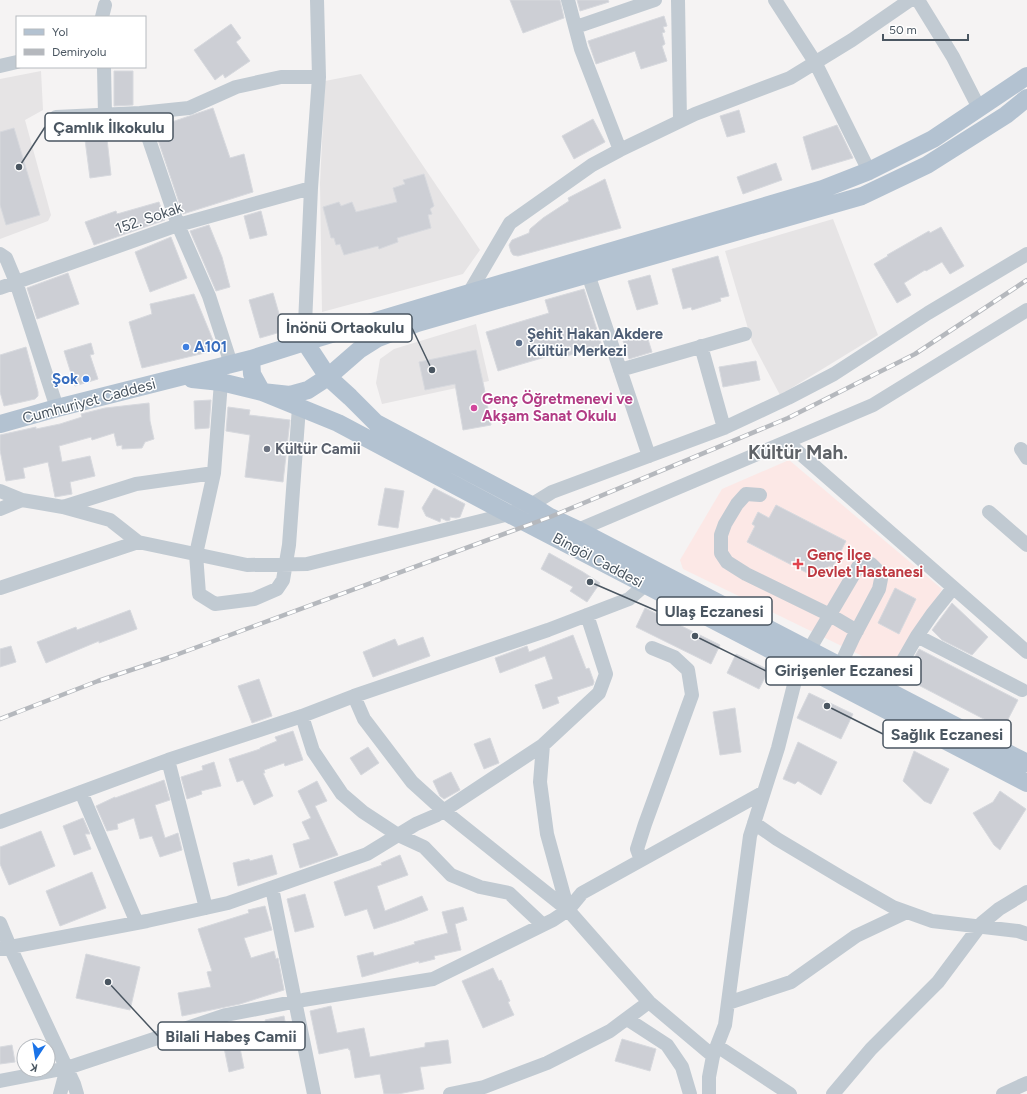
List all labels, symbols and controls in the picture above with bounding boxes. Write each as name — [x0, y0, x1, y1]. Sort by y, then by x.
legend — [16, 16, 146, 68]
scale bar — [883, 16, 968, 42]
text: 50 m — [889, 23, 917, 37]
text: Yol — [52, 25, 68, 39]
text: Demiryolu — [52, 45, 106, 59]
callout: Çamlık İlkokulu — [45, 113, 173, 141]
text: Çamlık İlkokulu — [53, 118, 165, 137]
street label: 152. Sokak — [113, 198, 186, 238]
callout: İnönü Ortaokulu — [278, 314, 412, 342]
text: İnönü Ortaokulu — [286, 318, 404, 337]
place label: Şehit Hakan Akdere Kültür Merkezi — [527, 325, 664, 360]
place label: A101 — [194, 338, 227, 356]
marker: Şehit Hakan Akdere Kültür Merkezi — [514, 338, 524, 348]
marker: A101 — [181, 342, 191, 352]
place label: Şok — [52, 370, 78, 388]
marker: Şok — [81, 374, 91, 384]
street label: Cumhuriyet Caddesi — [20, 375, 158, 427]
place label: Genç Öğretmenevi ve Akşam Sanat Okulu — [482, 389, 633, 425]
marker: Genç Öğretmenevi ve Akşam Sanat Okulu — [469, 403, 479, 413]
place label: Kültür Camii — [275, 440, 361, 458]
district label: Kültür Mah. — [748, 441, 848, 464]
marker: Kültür Camii — [262, 444, 272, 454]
street label: Bingöl Caddesi — [550, 529, 646, 591]
place label: Genç İlçe Devlet Hastanesi — [807, 545, 923, 581]
marker: Genç İlçe Devlet Hastanesi — [792, 558, 804, 570]
callout: Ulaş Eczanesi — [657, 597, 772, 625]
text: Ulaş Eczanesi — [664, 602, 764, 621]
callout: Girişenler Eczanesi — [766, 657, 921, 685]
text: Girişenler Eczanesi — [775, 661, 913, 680]
callout: Sağlık Eczanesi — [883, 720, 1011, 748]
text: Sağlık Eczanesi — [891, 725, 1003, 744]
callout: Bilali Habeş Camii — [158, 1022, 305, 1050]
text: Bilali Habeş Camii — [165, 1027, 297, 1046]
north arrow — [16, 1038, 56, 1078]
text: K — [28, 1060, 39, 1074]

